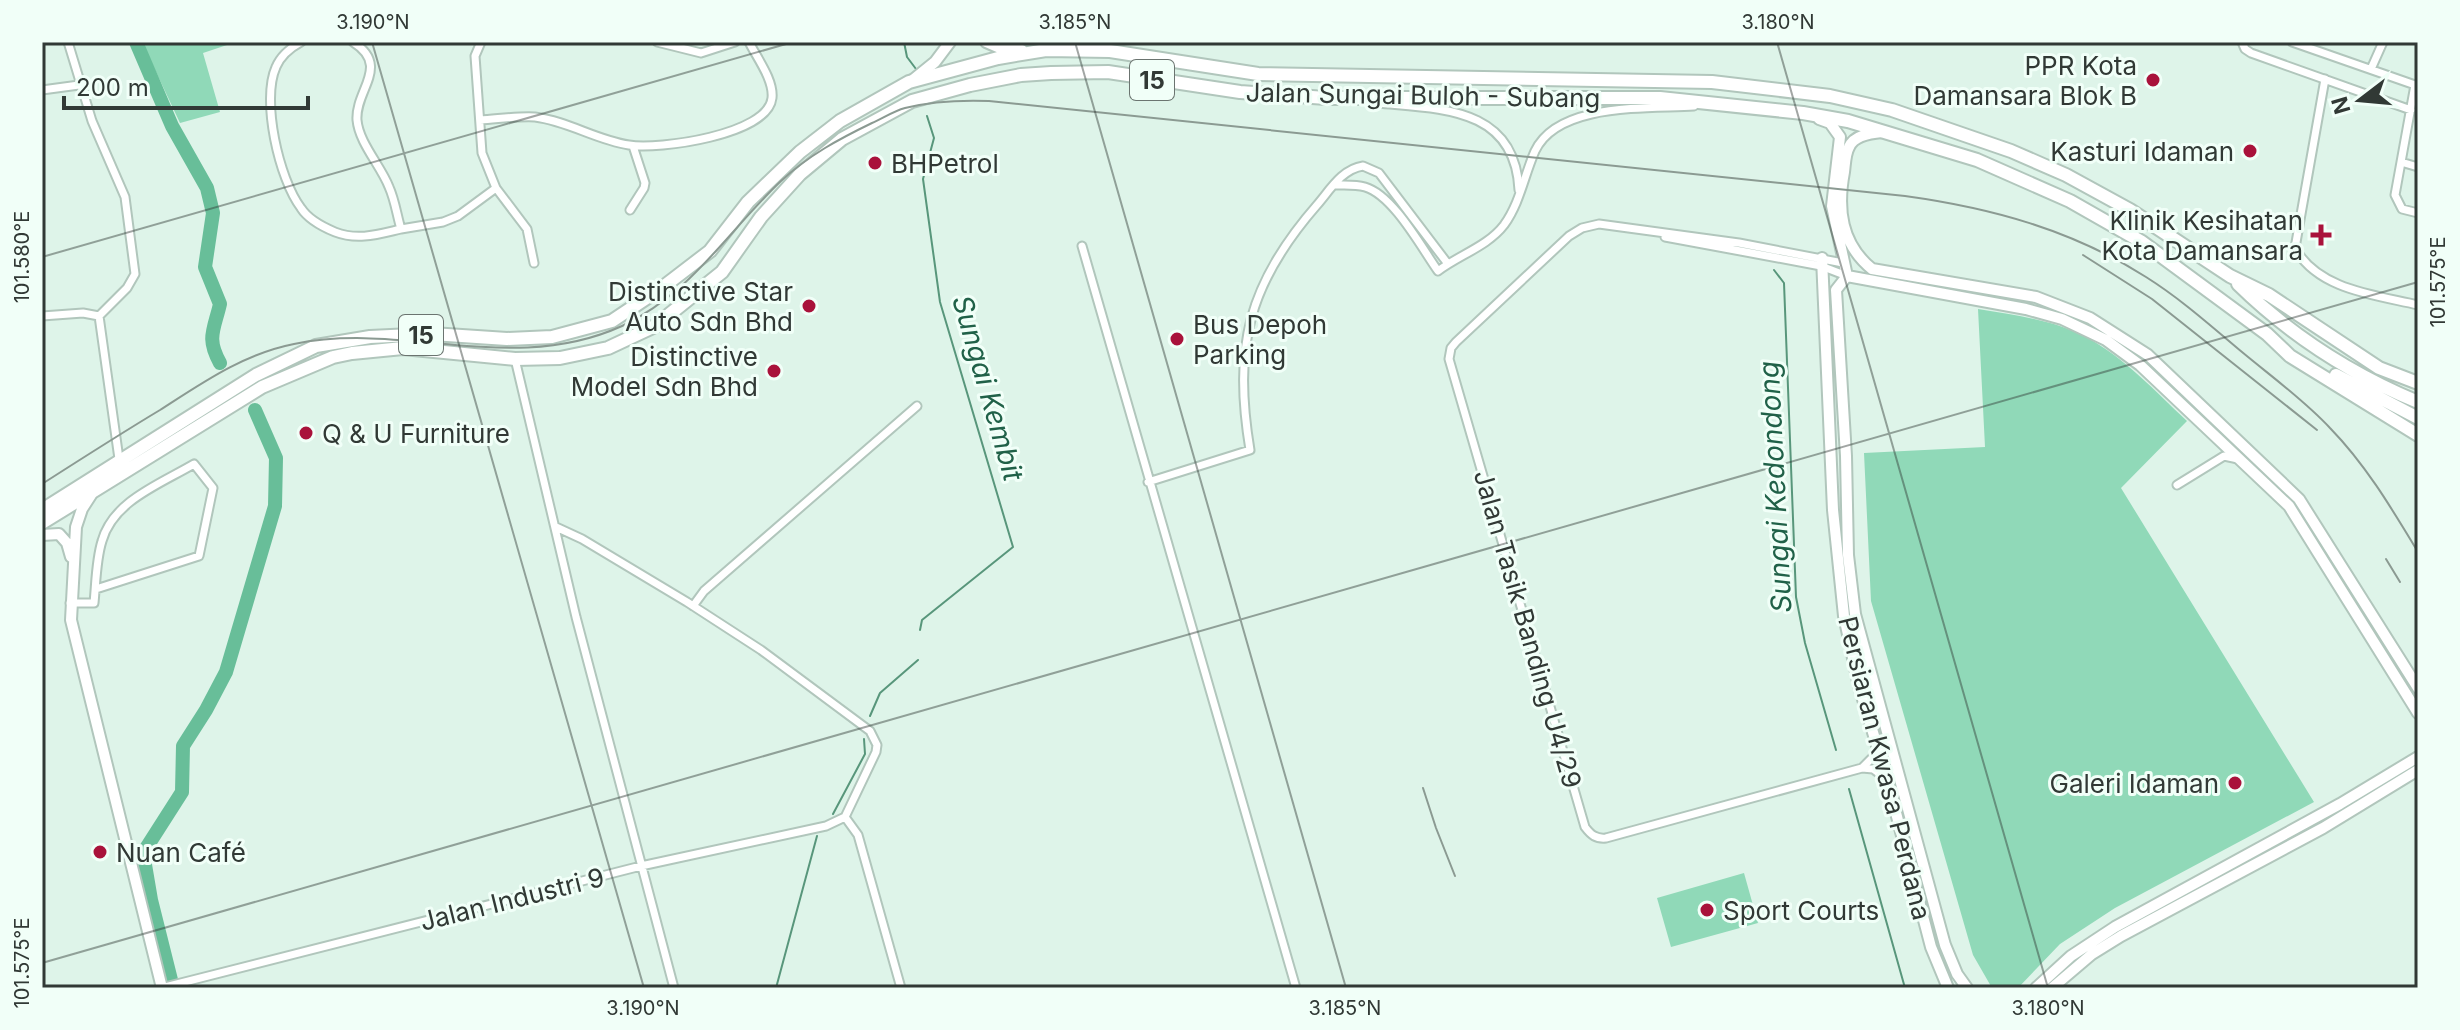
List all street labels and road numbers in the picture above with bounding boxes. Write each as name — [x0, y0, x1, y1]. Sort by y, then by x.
road number: 15 — [1130, 60, 1174, 100]
street label: Jalan Sungai Buloh - Subang — [1245, 76, 1601, 114]
road number: 15 — [399, 315, 443, 355]
street label: Jalan Tasik Banding U4/29 — [1468, 466, 1588, 792]
street label: Persiaran Kwasa Perdana — [1832, 613, 1938, 923]
street label: Jalan Industri 9 — [417, 861, 607, 937]

